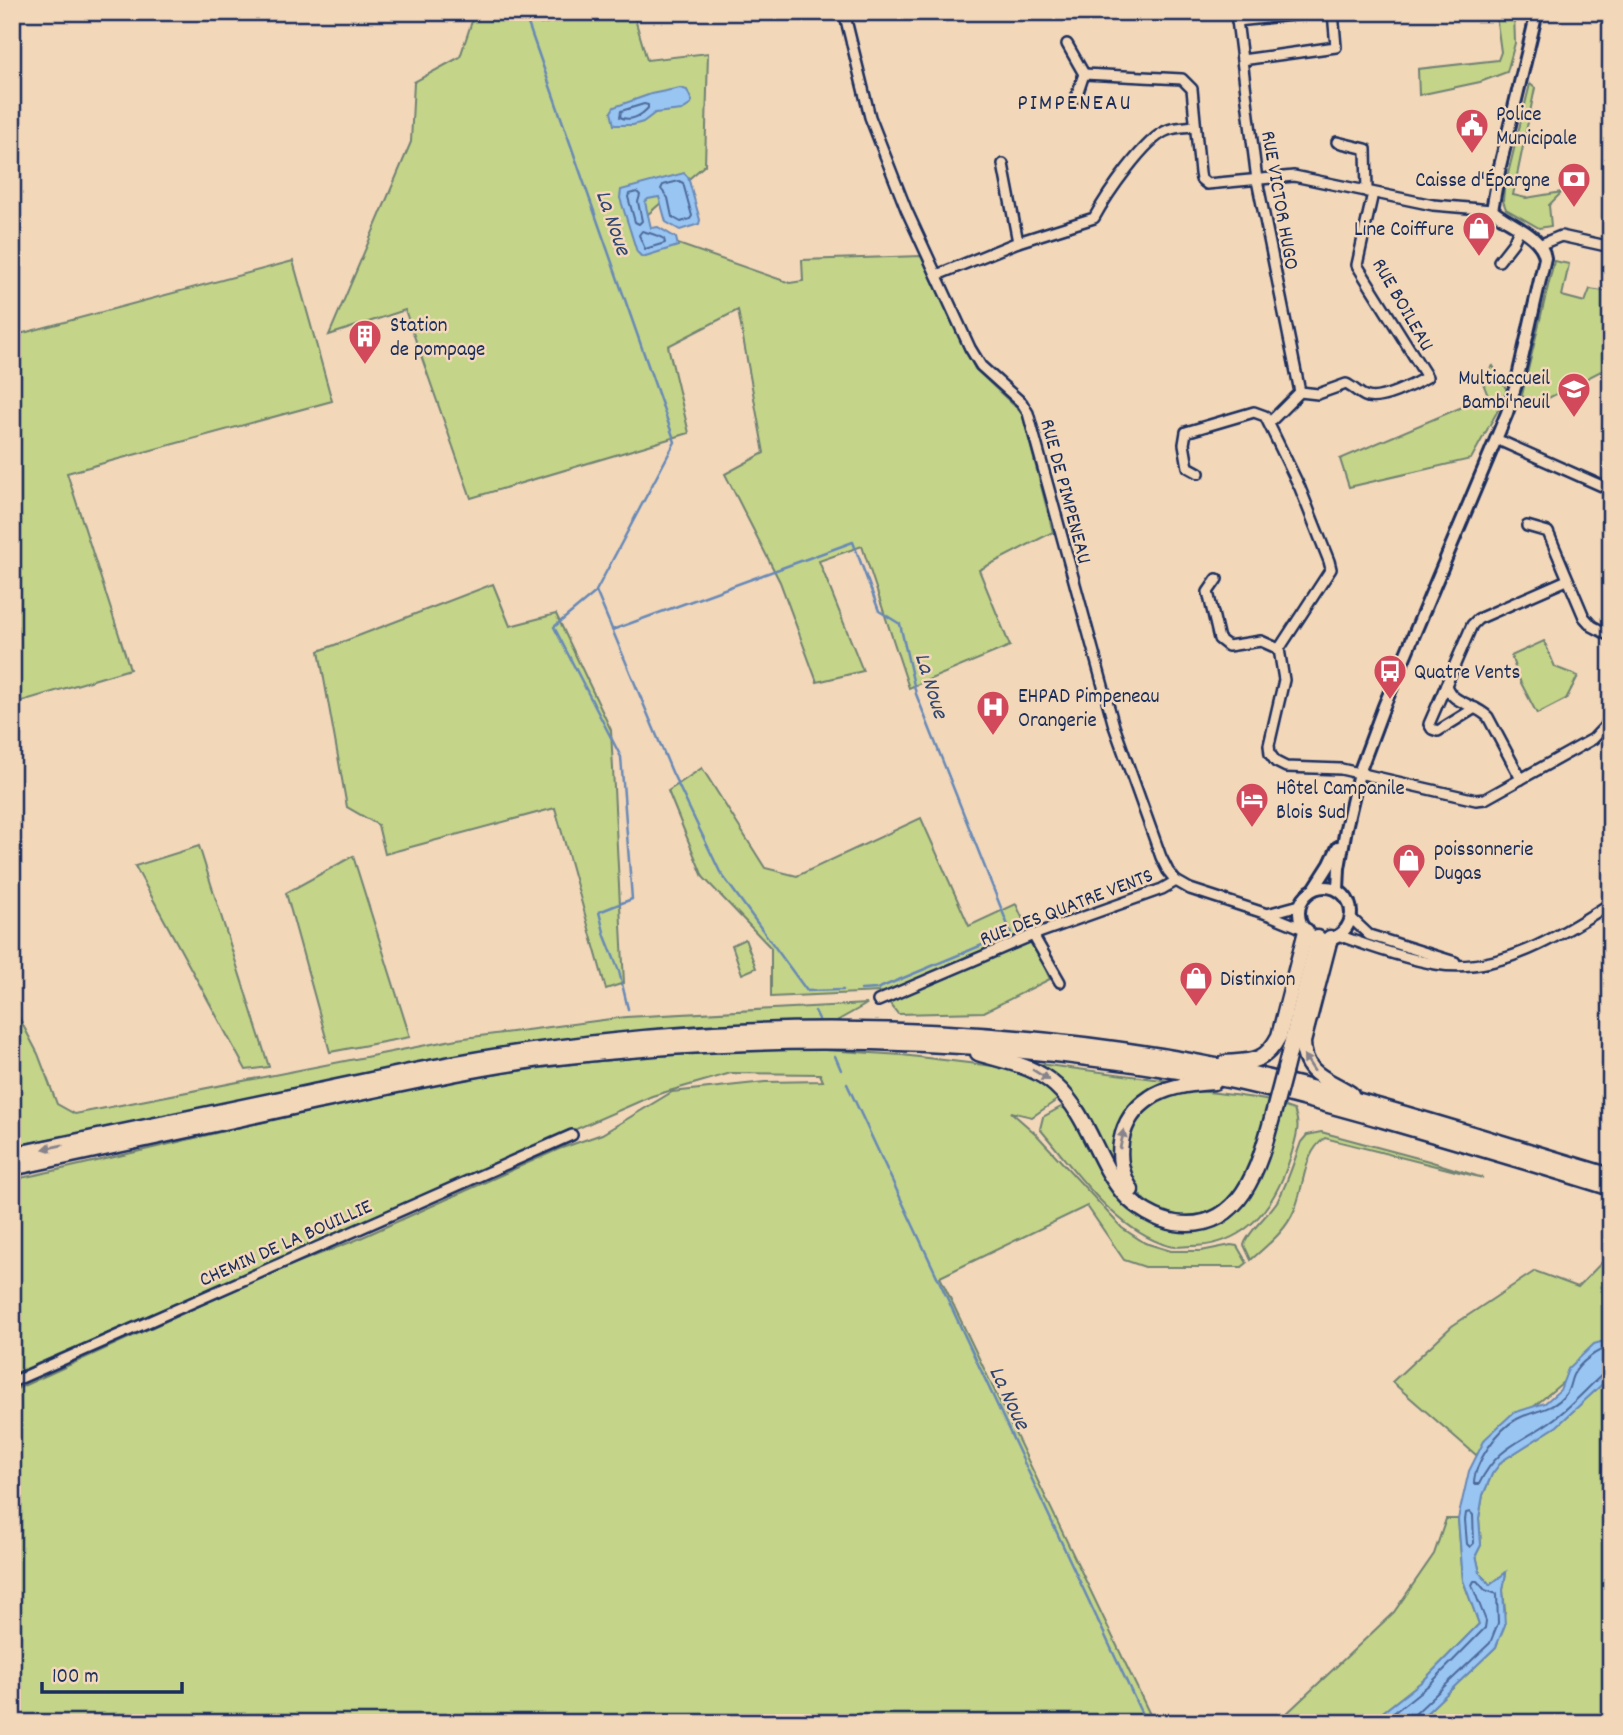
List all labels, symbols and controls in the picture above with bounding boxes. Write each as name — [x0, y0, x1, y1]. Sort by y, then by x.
district label: PIMPENEAU — [1017, 88, 1133, 121]
place label: Police Municipale — [1496, 101, 1577, 155]
public building icon: Police Municipale — [1453, 106, 1491, 155]
street label: RUE VICTOR HUGO — [1251, 129, 1305, 272]
bank icon: Caisse d'Épargne — [1555, 160, 1593, 209]
place label: Caisse d'Épargne — [1415, 167, 1550, 197]
water label: La Noue — [585, 186, 639, 262]
shop icon: Line Coiffure — [1460, 209, 1498, 258]
place label: Line Coiffure — [1354, 216, 1454, 246]
street label: RUE BOILEAU — [1363, 253, 1440, 358]
place label: Station de pompage — [390, 312, 485, 366]
building icon: Station de pompage — [346, 317, 384, 366]
place label: Multiaccueil Bambi'neuil — [1458, 365, 1550, 419]
school or university icon: Multiaccueil Bambi'neuil — [1555, 370, 1593, 419]
street label: RUE DE PIMPENEAU — [1030, 416, 1098, 568]
water label: La Noue — [904, 649, 956, 725]
bus stop icon: Quatre Vents — [1371, 652, 1409, 701]
place label: Quatre Vents — [1414, 659, 1520, 689]
place label: EHPAD Pimpeneau Orangerie — [1018, 683, 1160, 737]
hospital icon: EHPAD Pimpeneau Orangerie — [974, 688, 1012, 737]
place label: Hôtel Campanile Blois Sud — [1276, 775, 1405, 829]
hotel icon: Hôtel Campanile Blois Sud — [1233, 780, 1271, 829]
place label: poissonnerie Dugas — [1434, 836, 1533, 890]
shop icon: poissonnerie Dugas — [1390, 841, 1428, 890]
street label: RUE DES QUATRE VENTS — [976, 862, 1158, 956]
shop icon: Distinxion — [1177, 959, 1215, 1008]
place label: Distinxion — [1220, 966, 1296, 996]
one-way arrow — [1303, 1053, 1316, 1073]
one-way arrow — [1031, 1069, 1050, 1081]
one-way arrow — [1117, 1128, 1128, 1150]
one-way arrow — [42, 1141, 64, 1152]
street label: CHEMIN DE LA BOUILLIE — [195, 1193, 378, 1296]
water label: La Noue — [979, 1361, 1038, 1438]
scale bar — [42, 1651, 182, 1695]
text: 100 m — [52, 1663, 99, 1693]

